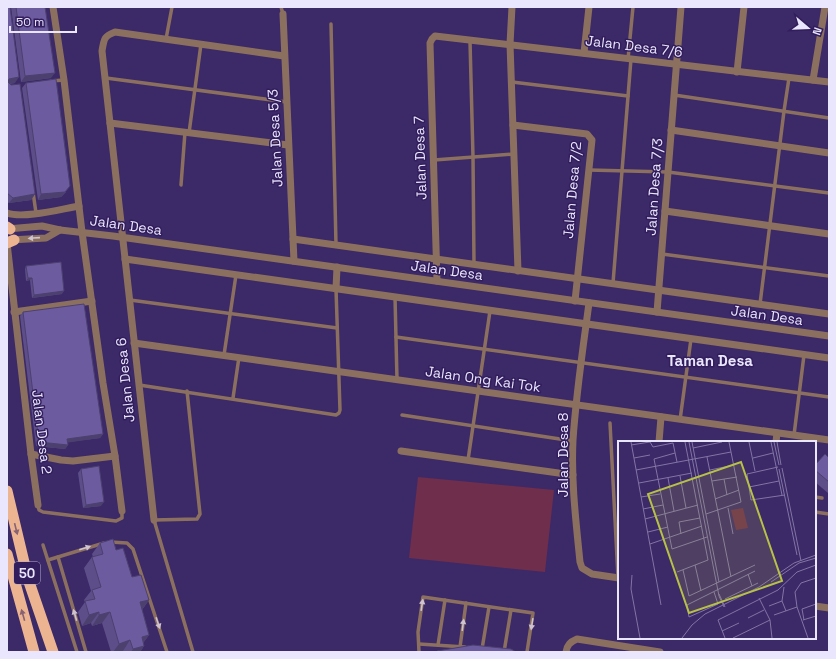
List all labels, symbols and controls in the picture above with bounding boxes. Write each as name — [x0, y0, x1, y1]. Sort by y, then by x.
scale bar — [10, 8, 76, 34]
north arrow — [788, 8, 828, 48]
text: 50 m — [16, 14, 44, 30]
text: N — [810, 25, 825, 37]
street label: Jalan Desa 7/6 — [584, 31, 684, 61]
street label: Jalan Desa 5/3 — [263, 88, 287, 188]
street label: Jalan Desa 7 — [410, 116, 430, 200]
street label: Jalan Desa 7/3 — [642, 138, 666, 236]
street label: Jalan Desa 7/2 — [559, 141, 585, 239]
street label: Jalan Desa — [89, 211, 163, 239]
one-way arrow — [28, 235, 41, 242]
street label: Jalan Desa — [410, 256, 484, 284]
street label: Jalan Desa — [730, 301, 804, 329]
street label: Jalan Desa 6 — [112, 337, 138, 423]
district label: Taman Desa — [667, 351, 753, 370]
street label: Jalan Ong Kai Tok — [424, 362, 542, 396]
street label: Jalan Desa 2 — [28, 389, 56, 475]
street label: Jalan Desa 8 — [554, 412, 572, 497]
inset map — [618, 441, 816, 639]
one-way arrow — [13, 523, 19, 536]
one-way arrow — [79, 545, 91, 551]
road number: 50 — [14, 562, 40, 584]
one-way arrow — [419, 599, 425, 611]
one-way arrow — [20, 608, 26, 620]
one-way arrow — [72, 608, 78, 620]
one-way arrow — [155, 618, 161, 630]
one-way arrow — [528, 618, 534, 630]
one-way arrow — [460, 619, 466, 631]

